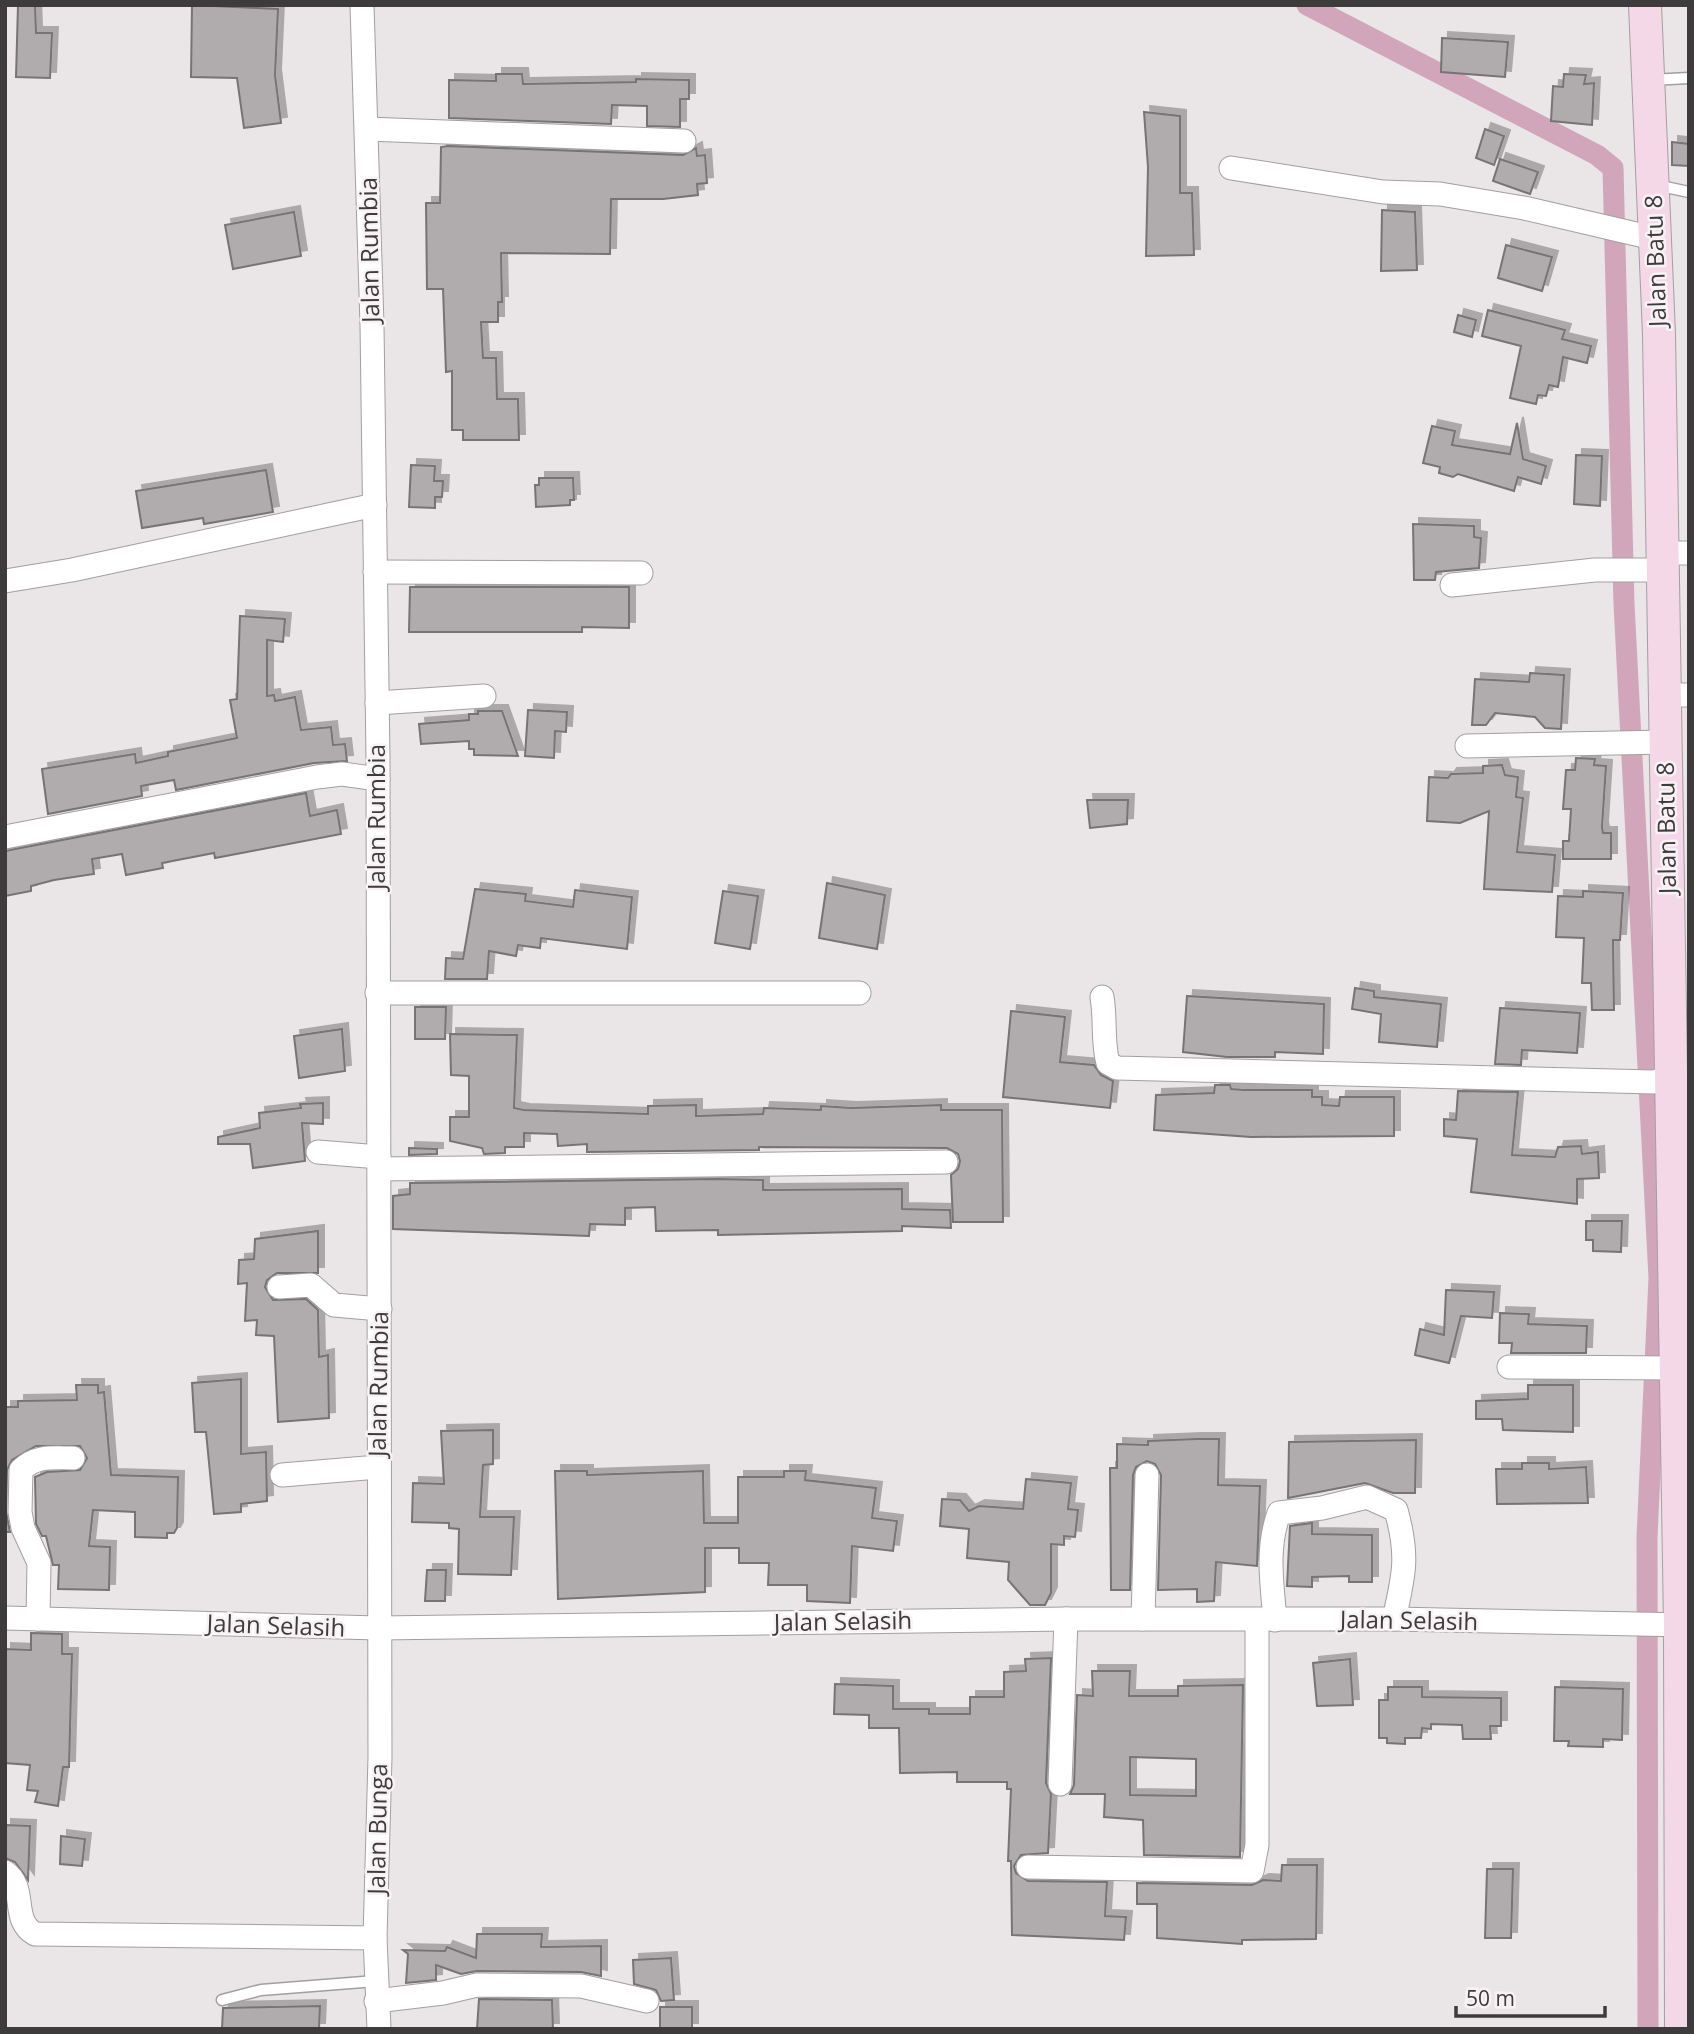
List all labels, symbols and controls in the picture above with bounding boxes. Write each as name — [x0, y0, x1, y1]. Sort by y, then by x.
street label: Jalan Rumbia — [351, 177, 386, 325]
street label: Jalan Batu 8 — [1636, 194, 1673, 330]
street label: Jalan Rumbia — [359, 744, 392, 892]
street label: Jalan Batu 8 — [1648, 762, 1683, 896]
street label: Jalan Rumbia — [360, 1311, 395, 1459]
street label: Jalan Selasih — [1338, 1602, 1478, 1637]
street label: Jalan Selasih — [772, 1603, 912, 1638]
street label: Jalan Selasih — [204, 1606, 346, 1643]
street label: Jalan Bunga — [359, 1763, 394, 1897]
scale bar — [1456, 1974, 1605, 2018]
text: 50 m — [1466, 1984, 1515, 2012]

